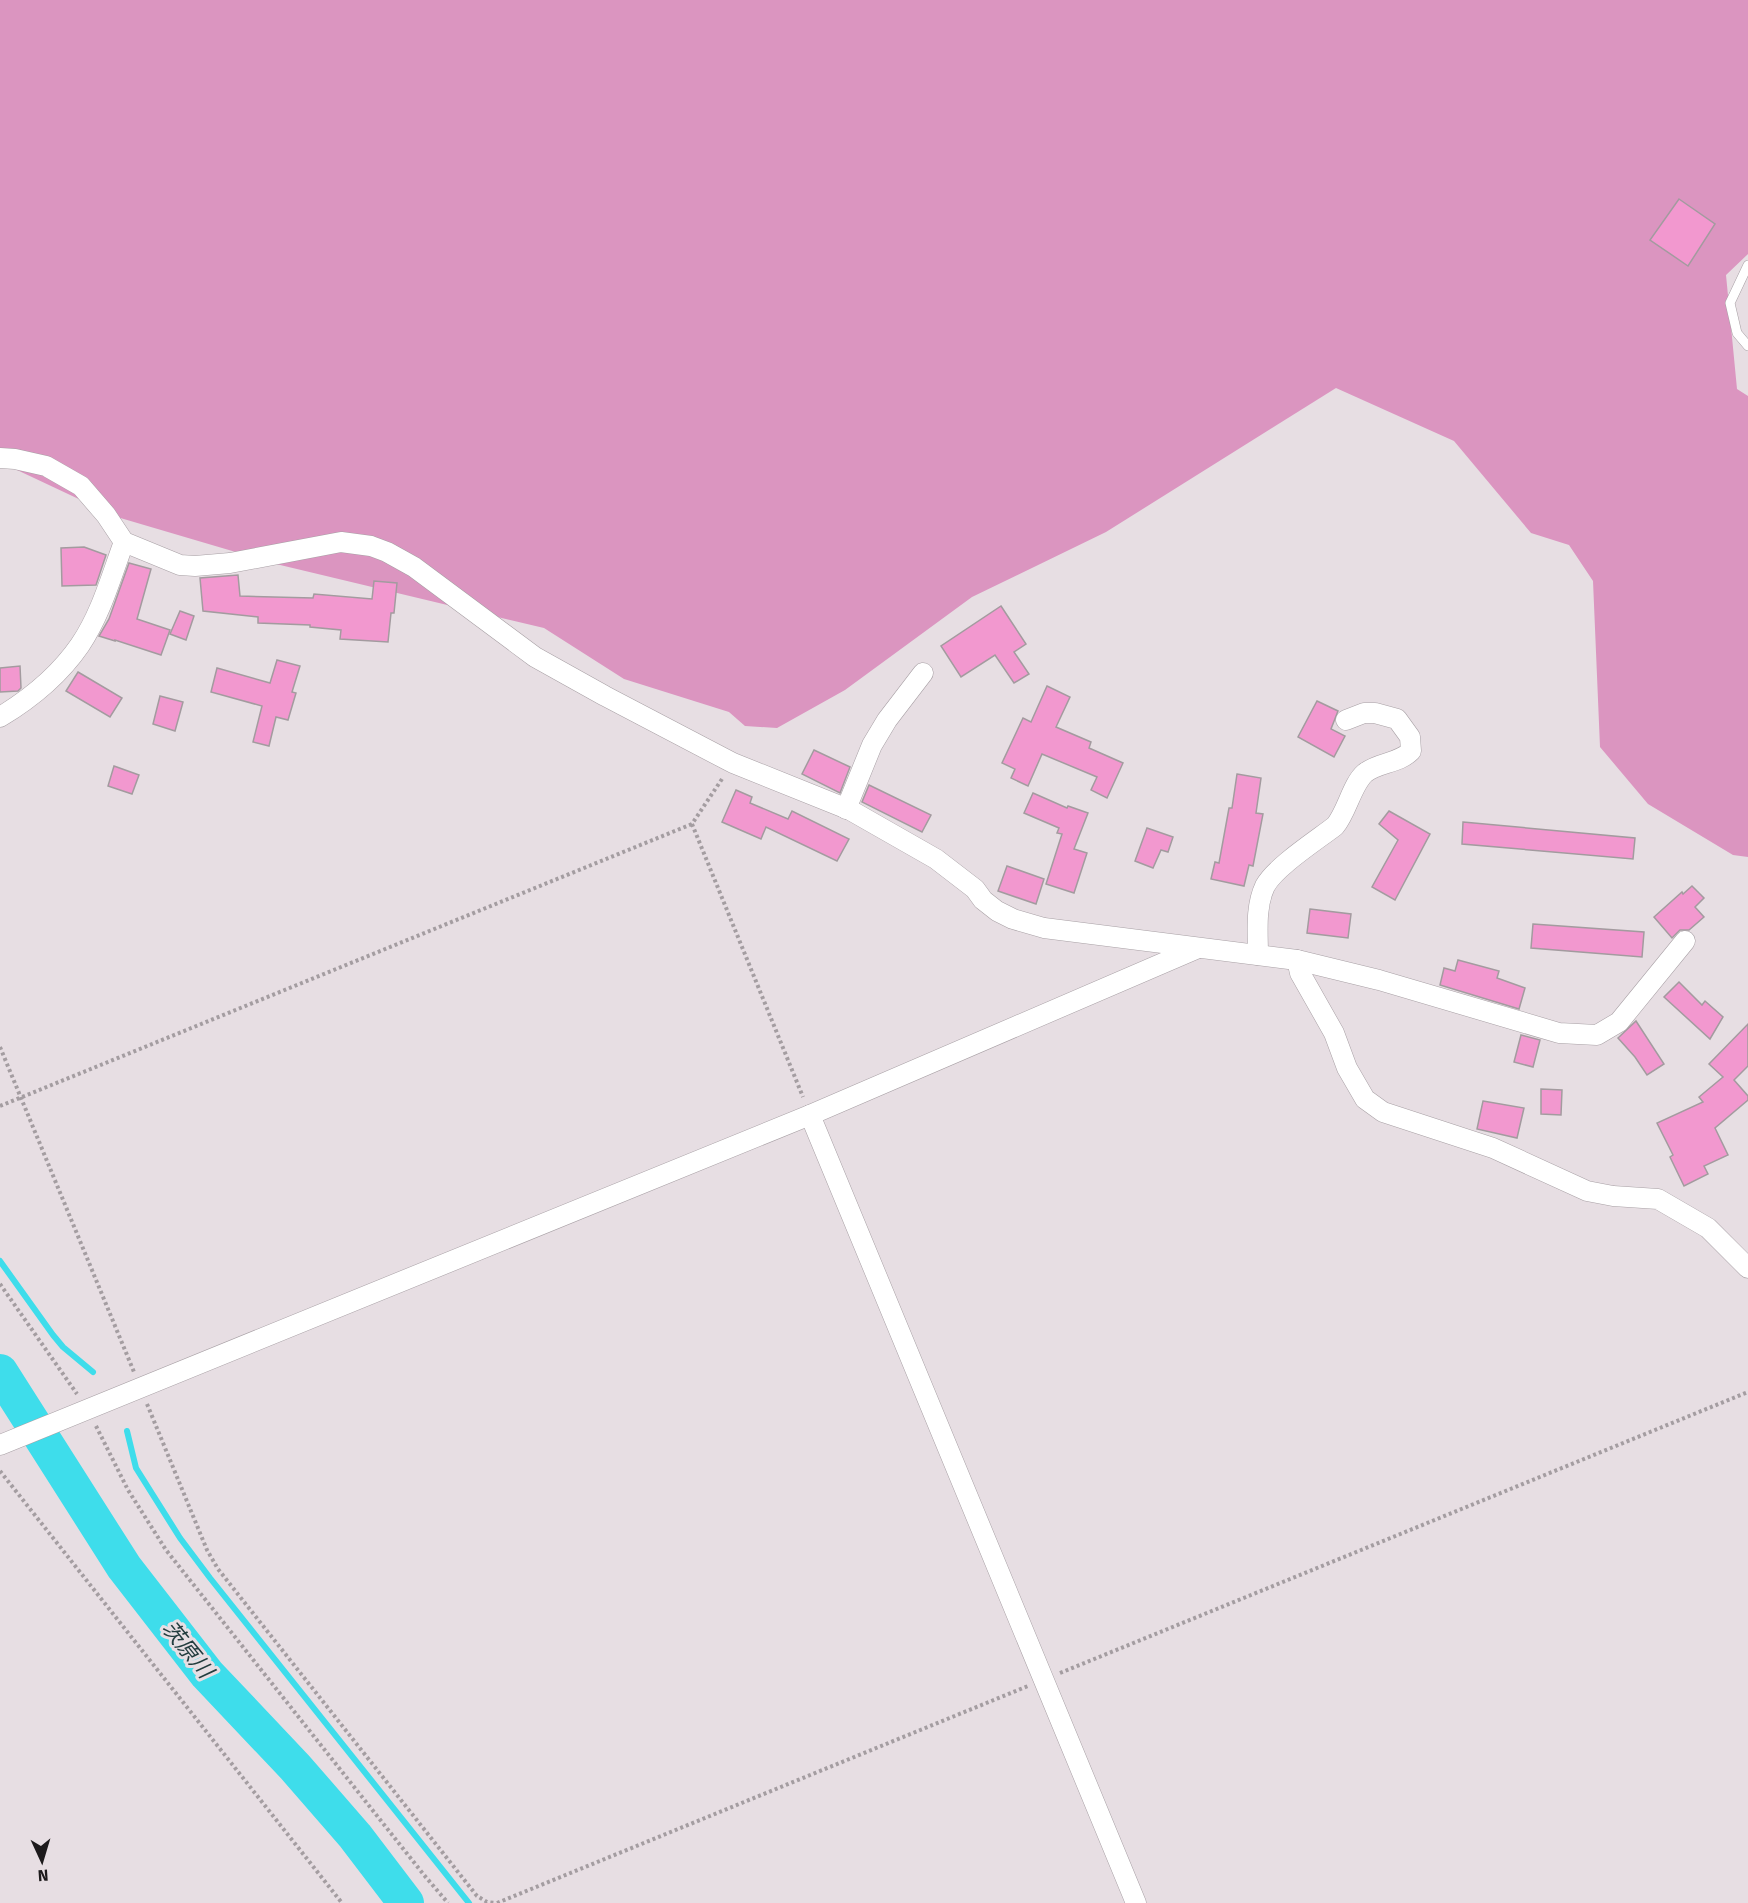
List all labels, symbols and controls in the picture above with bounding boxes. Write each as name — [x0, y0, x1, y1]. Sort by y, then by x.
water label: 茨原川 — [156, 1615, 220, 1685]
north arrow — [12, 1831, 72, 1891]
text: N — [37, 1866, 49, 1885]

